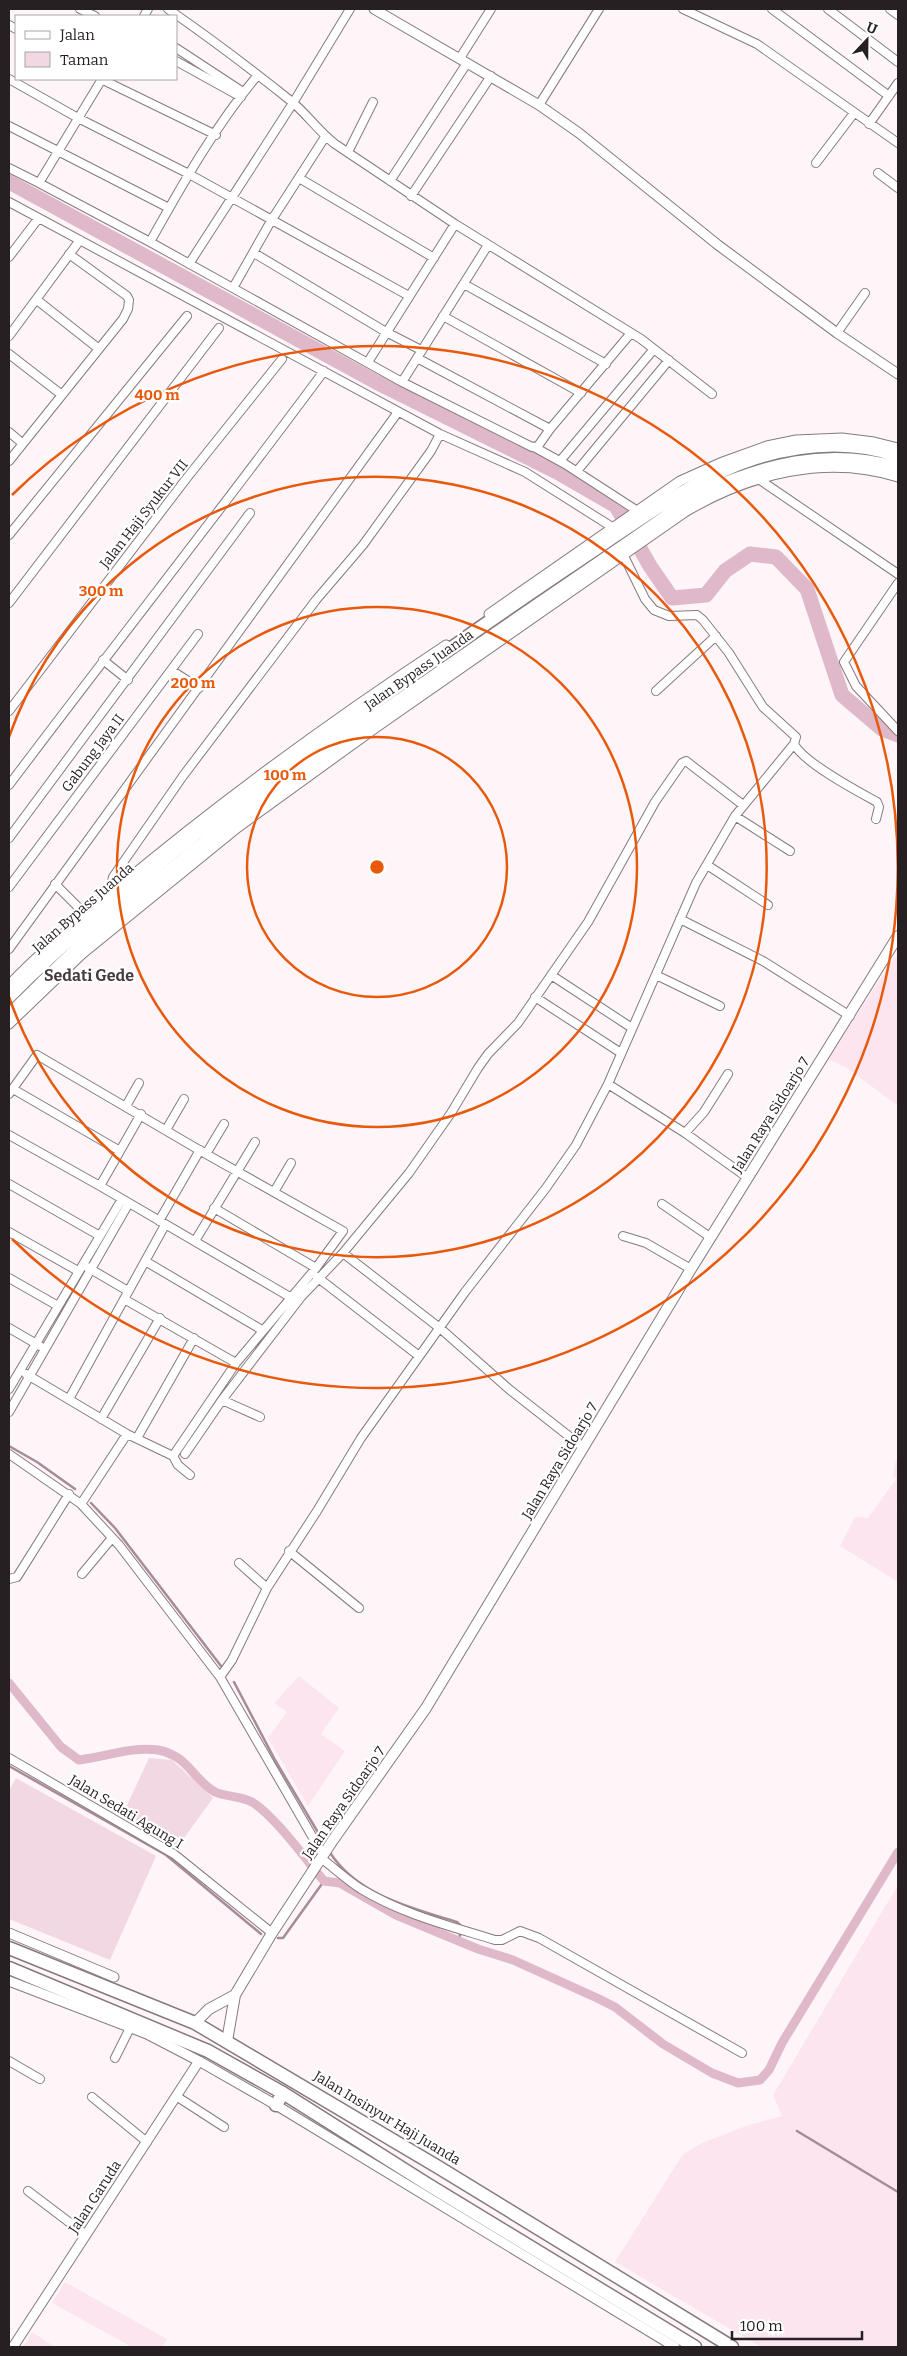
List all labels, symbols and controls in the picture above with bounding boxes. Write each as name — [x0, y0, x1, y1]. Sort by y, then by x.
legend — [15, 15, 178, 80]
north arrow — [842, 15, 892, 65]
text: U — [864, 19, 880, 38]
text: Jalan — [59, 26, 95, 44]
text: Taman — [60, 51, 109, 69]
text: 400 m — [134, 386, 180, 404]
street label: Jalan Haji Syukur VII — [96, 456, 192, 572]
text: 300 m — [79, 582, 124, 600]
street label: Jalan Bypass Juanda — [361, 626, 477, 714]
text: 200 m — [171, 674, 216, 692]
street label: Gabung Jaya II — [58, 711, 128, 795]
text: 100 m — [264, 766, 307, 784]
centre of rings — [368, 858, 386, 876]
street label: Jalan Bypass Juanda — [28, 859, 137, 957]
district label: Sedati Gede — [44, 966, 134, 985]
street label: Jalan Raya Sidoarjo 7 — [728, 1054, 813, 1177]
street label: Jalan Raya Sidoarjo 7 — [518, 1400, 602, 1523]
street label: Jalan Raya Sidoarjo 7 — [298, 1744, 389, 1863]
street label: Jalan Sedati Agung I — [65, 1771, 186, 1853]
street label: Jalan Insinyur Haji Juanda — [310, 2067, 464, 2169]
street label: Jalan Garuda — [65, 2157, 125, 2237]
scale bar — [732, 2308, 862, 2340]
text: 100 m — [740, 2317, 783, 2335]

